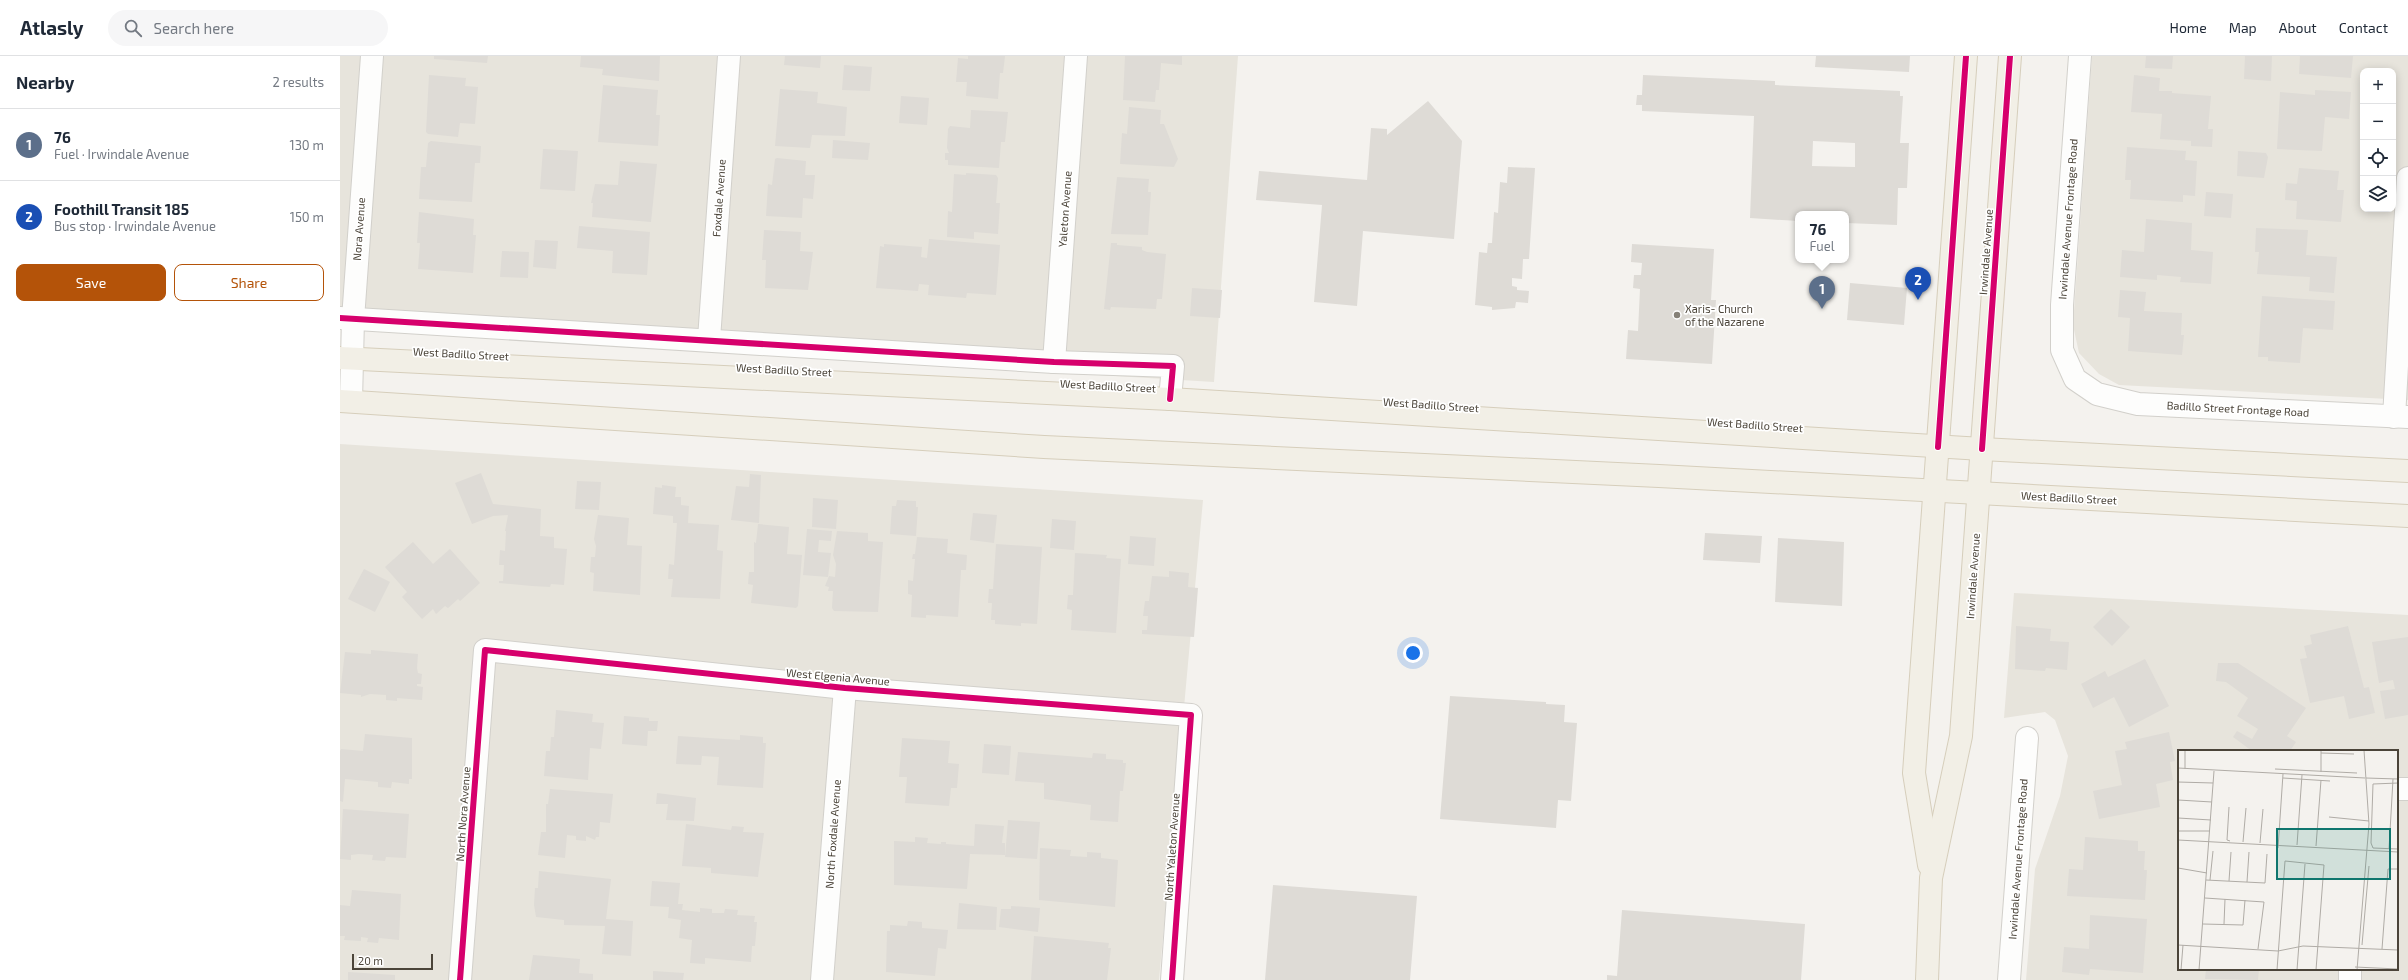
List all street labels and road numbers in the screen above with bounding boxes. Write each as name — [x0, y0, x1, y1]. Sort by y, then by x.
street label: Irwindale Avenue Frontage Road — [2055, 138, 2080, 300]
street label: Foxdale Avenue — [709, 158, 728, 237]
street label: Yaleton Avenue — [1055, 170, 1074, 248]
street label: Nora Avenue — [350, 197, 367, 261]
street label: Irwindale Avenue — [1976, 209, 1995, 295]
street label: West Badillo Street — [413, 344, 509, 363]
street label: West Badillo Street — [736, 360, 832, 379]
street label: West Badillo Street — [1060, 376, 1156, 395]
street label: West Badillo Street — [1383, 395, 1479, 414]
street label: Badillo Street Frontage Road — [2166, 398, 2310, 419]
street label: West Badillo Street — [1707, 415, 1803, 434]
street label: West Badillo Street — [2021, 488, 2117, 507]
street label: Irwindale Avenue — [1963, 533, 1982, 619]
street label: West Elgenia Avenue — [786, 665, 891, 688]
street label: North Nora Avenue — [453, 766, 472, 862]
street label: Irwindale Avenue Frontage Road — [2005, 778, 2030, 940]
street label: North Foxdale Avenue — [822, 779, 843, 889]
street label: North Yaleton Avenue — [1161, 793, 1182, 901]

